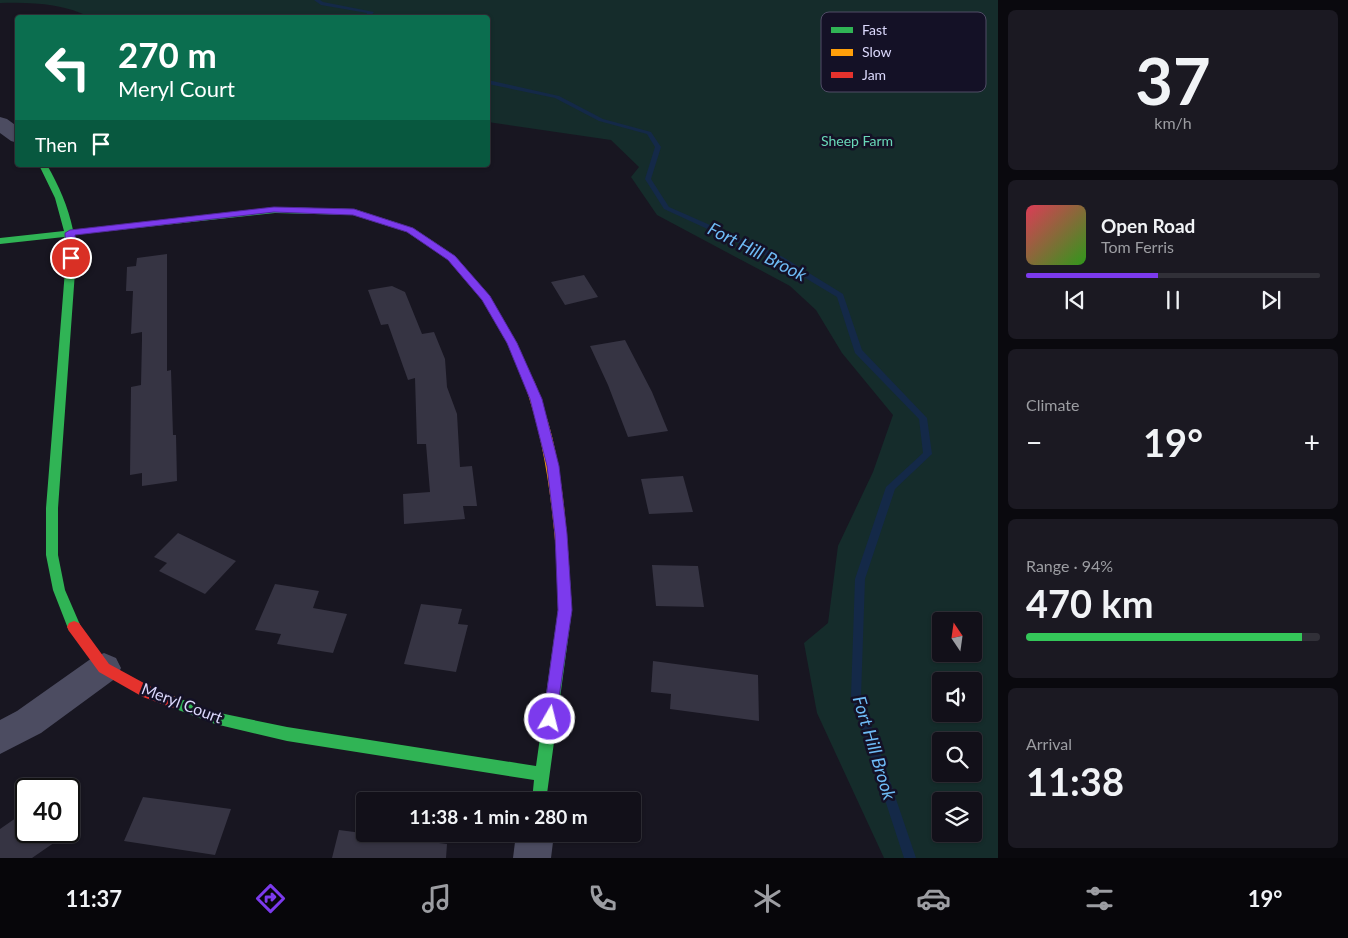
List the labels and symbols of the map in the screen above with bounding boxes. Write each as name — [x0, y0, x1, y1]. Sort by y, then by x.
legend — [821, 12, 986, 92]
text: Fast — [862, 21, 887, 38]
text: Slow — [862, 43, 892, 60]
text: Jam — [862, 66, 886, 83]
park label: Sheep Farm — [821, 132, 893, 149]
water label: Fort Hill Brook — [705, 217, 811, 286]
pin — [50, 237, 92, 279]
north arrow — [932, 612, 982, 662]
street label: Meryl Court — [139, 678, 226, 727]
position arrow — [523, 692, 575, 744]
water label: Fort Hill Brook — [849, 693, 901, 803]
speed limit sign: 40 — [15, 778, 80, 843]

